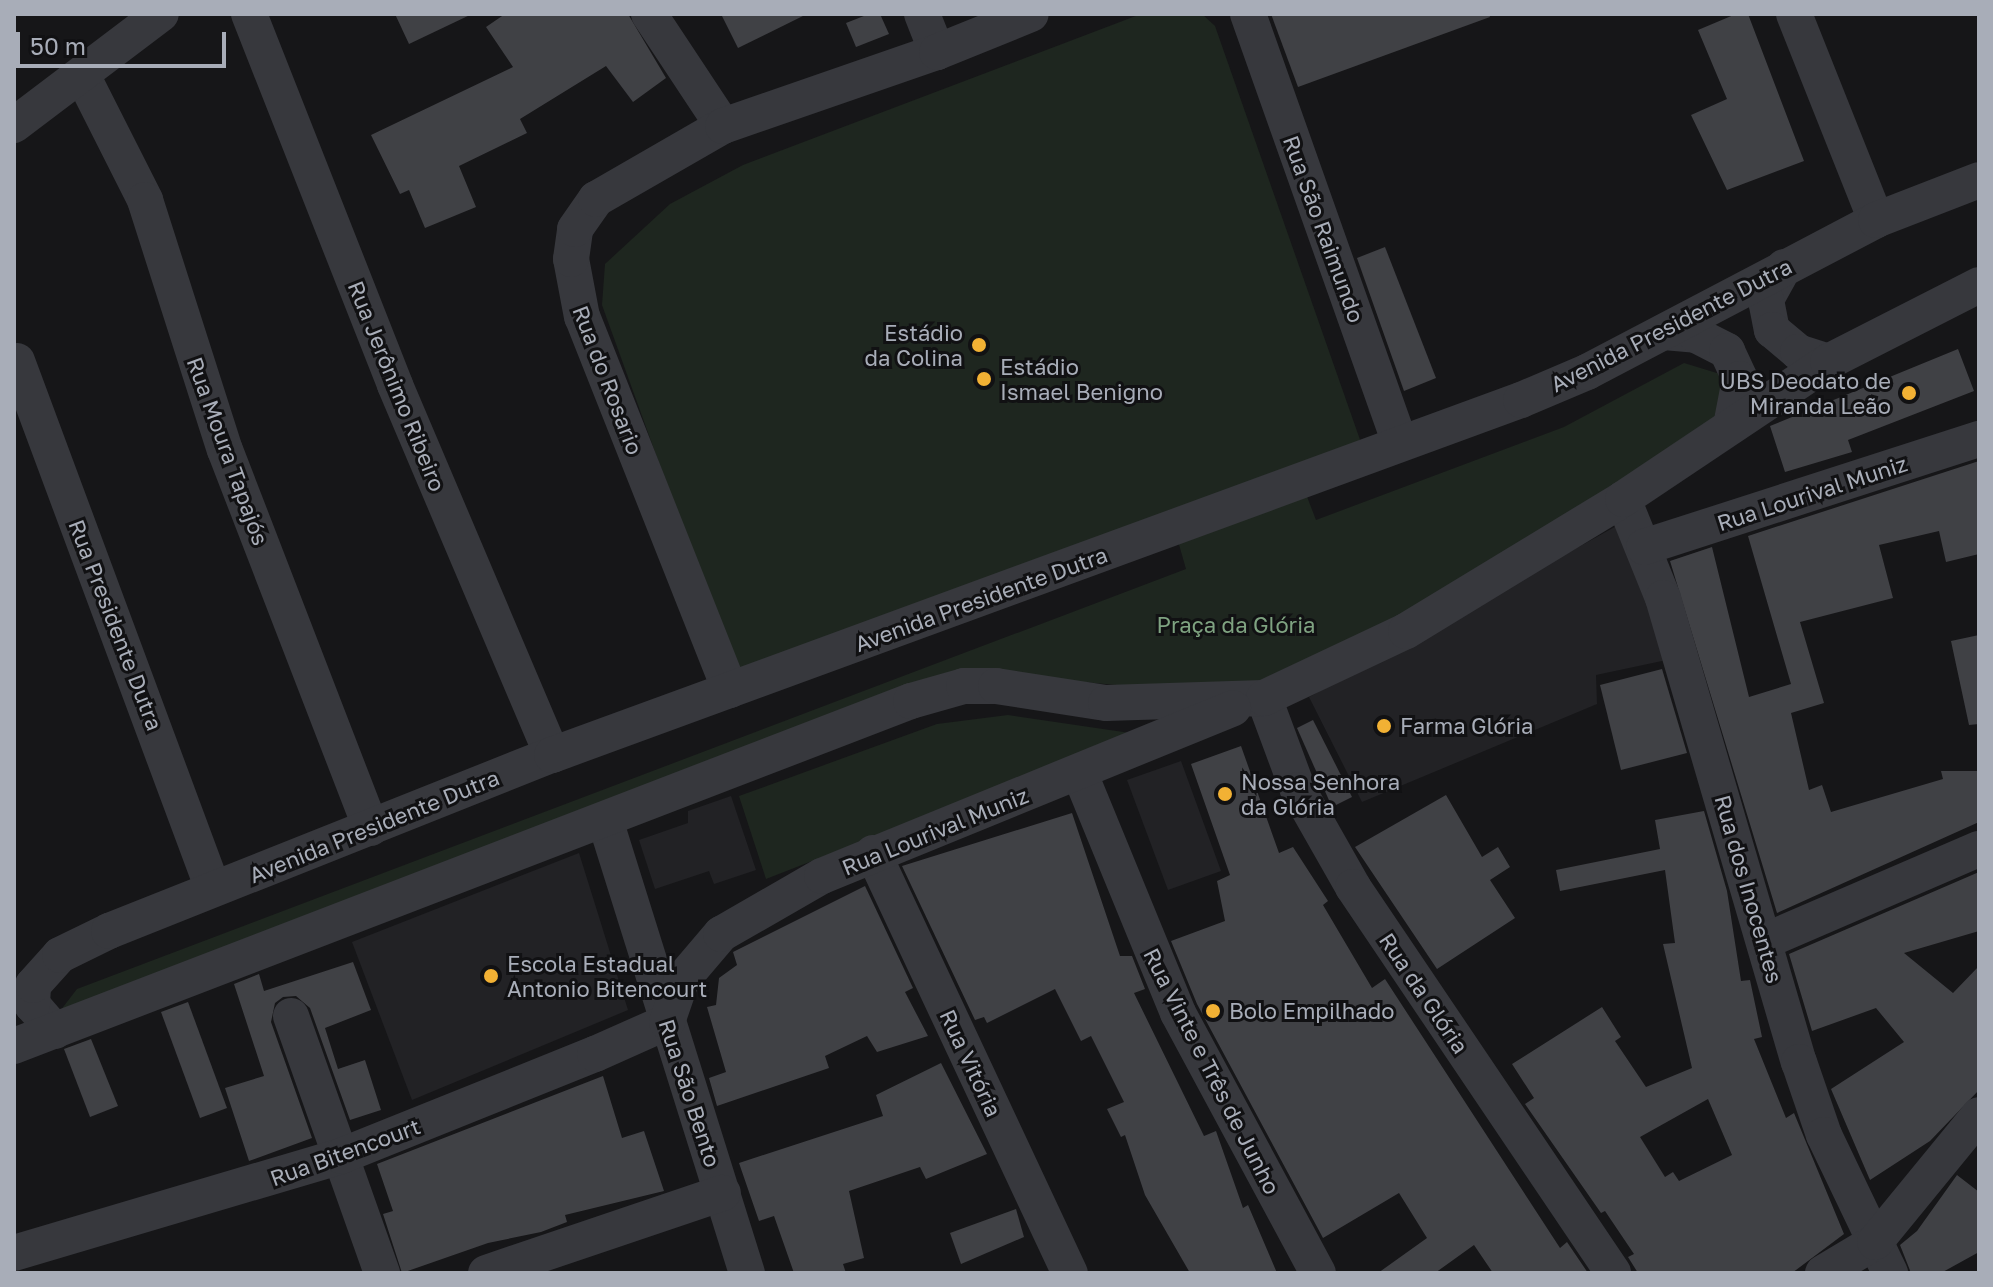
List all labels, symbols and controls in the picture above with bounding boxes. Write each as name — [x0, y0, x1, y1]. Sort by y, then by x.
scale bar — [20, 16, 230, 66]
text: 50 m — [30, 31, 86, 60]
street label: Rua São Raimundo — [1278, 132, 1370, 326]
street label: Avenida Presidente Dutra — [1546, 253, 1796, 397]
street label: Rua Jerônimo Ribeiro — [343, 277, 451, 495]
street label: Rua do Rosario — [567, 302, 649, 458]
place label: Estádio da Colina — [864, 319, 963, 370]
marker: Estádio da Colina — [970, 336, 988, 354]
street label: Rua Moura Tapajós — [182, 353, 274, 549]
place label: Estádio Ismael Benigno — [1000, 353, 1163, 404]
place label: UBS Deodato de Miranda Leão — [1720, 367, 1891, 418]
marker: Estádio Ismael Benigno — [975, 370, 993, 388]
marker: UBS Deodato de Miranda Leão — [1898, 382, 1920, 404]
street label: Rua Lourival Muniz — [1713, 450, 1911, 536]
street label: Rua Presidente Dutra — [64, 516, 168, 734]
street label: Avenida Presidente Dutra — [851, 541, 1111, 657]
park label: Praça da Glória — [1156, 612, 1316, 638]
place label: Farma Glória — [1400, 713, 1533, 739]
marker: Farma Glória — [1375, 717, 1393, 735]
street label: Avenida Presidente Dutra — [245, 764, 503, 888]
place label: Nossa Senhora da Glória — [1241, 768, 1400, 820]
street label: Rua Lourival Muniz — [838, 782, 1032, 880]
marker: Nossa Senhora da Glória — [1216, 785, 1234, 803]
street label: Rua dos Inocentes — [1709, 792, 1789, 986]
street label: Rua da Glória — [1374, 928, 1474, 1058]
street label: Rua Vinte e Três de Junho — [1138, 944, 1286, 1198]
place label: Escola Estadual Antonio Bitencourt — [507, 950, 707, 1002]
marker: Escola Estadual Antonio Bitencourt — [482, 967, 500, 985]
place label: Bolo Empilhado — [1229, 998, 1395, 1024]
marker: Bolo Empilhado — [1204, 1002, 1222, 1020]
street label: Rua Vitória — [935, 1005, 1007, 1121]
street label: Rua São Bento — [654, 1016, 726, 1170]
street label: Rua Bitencourt — [266, 1113, 424, 1191]

